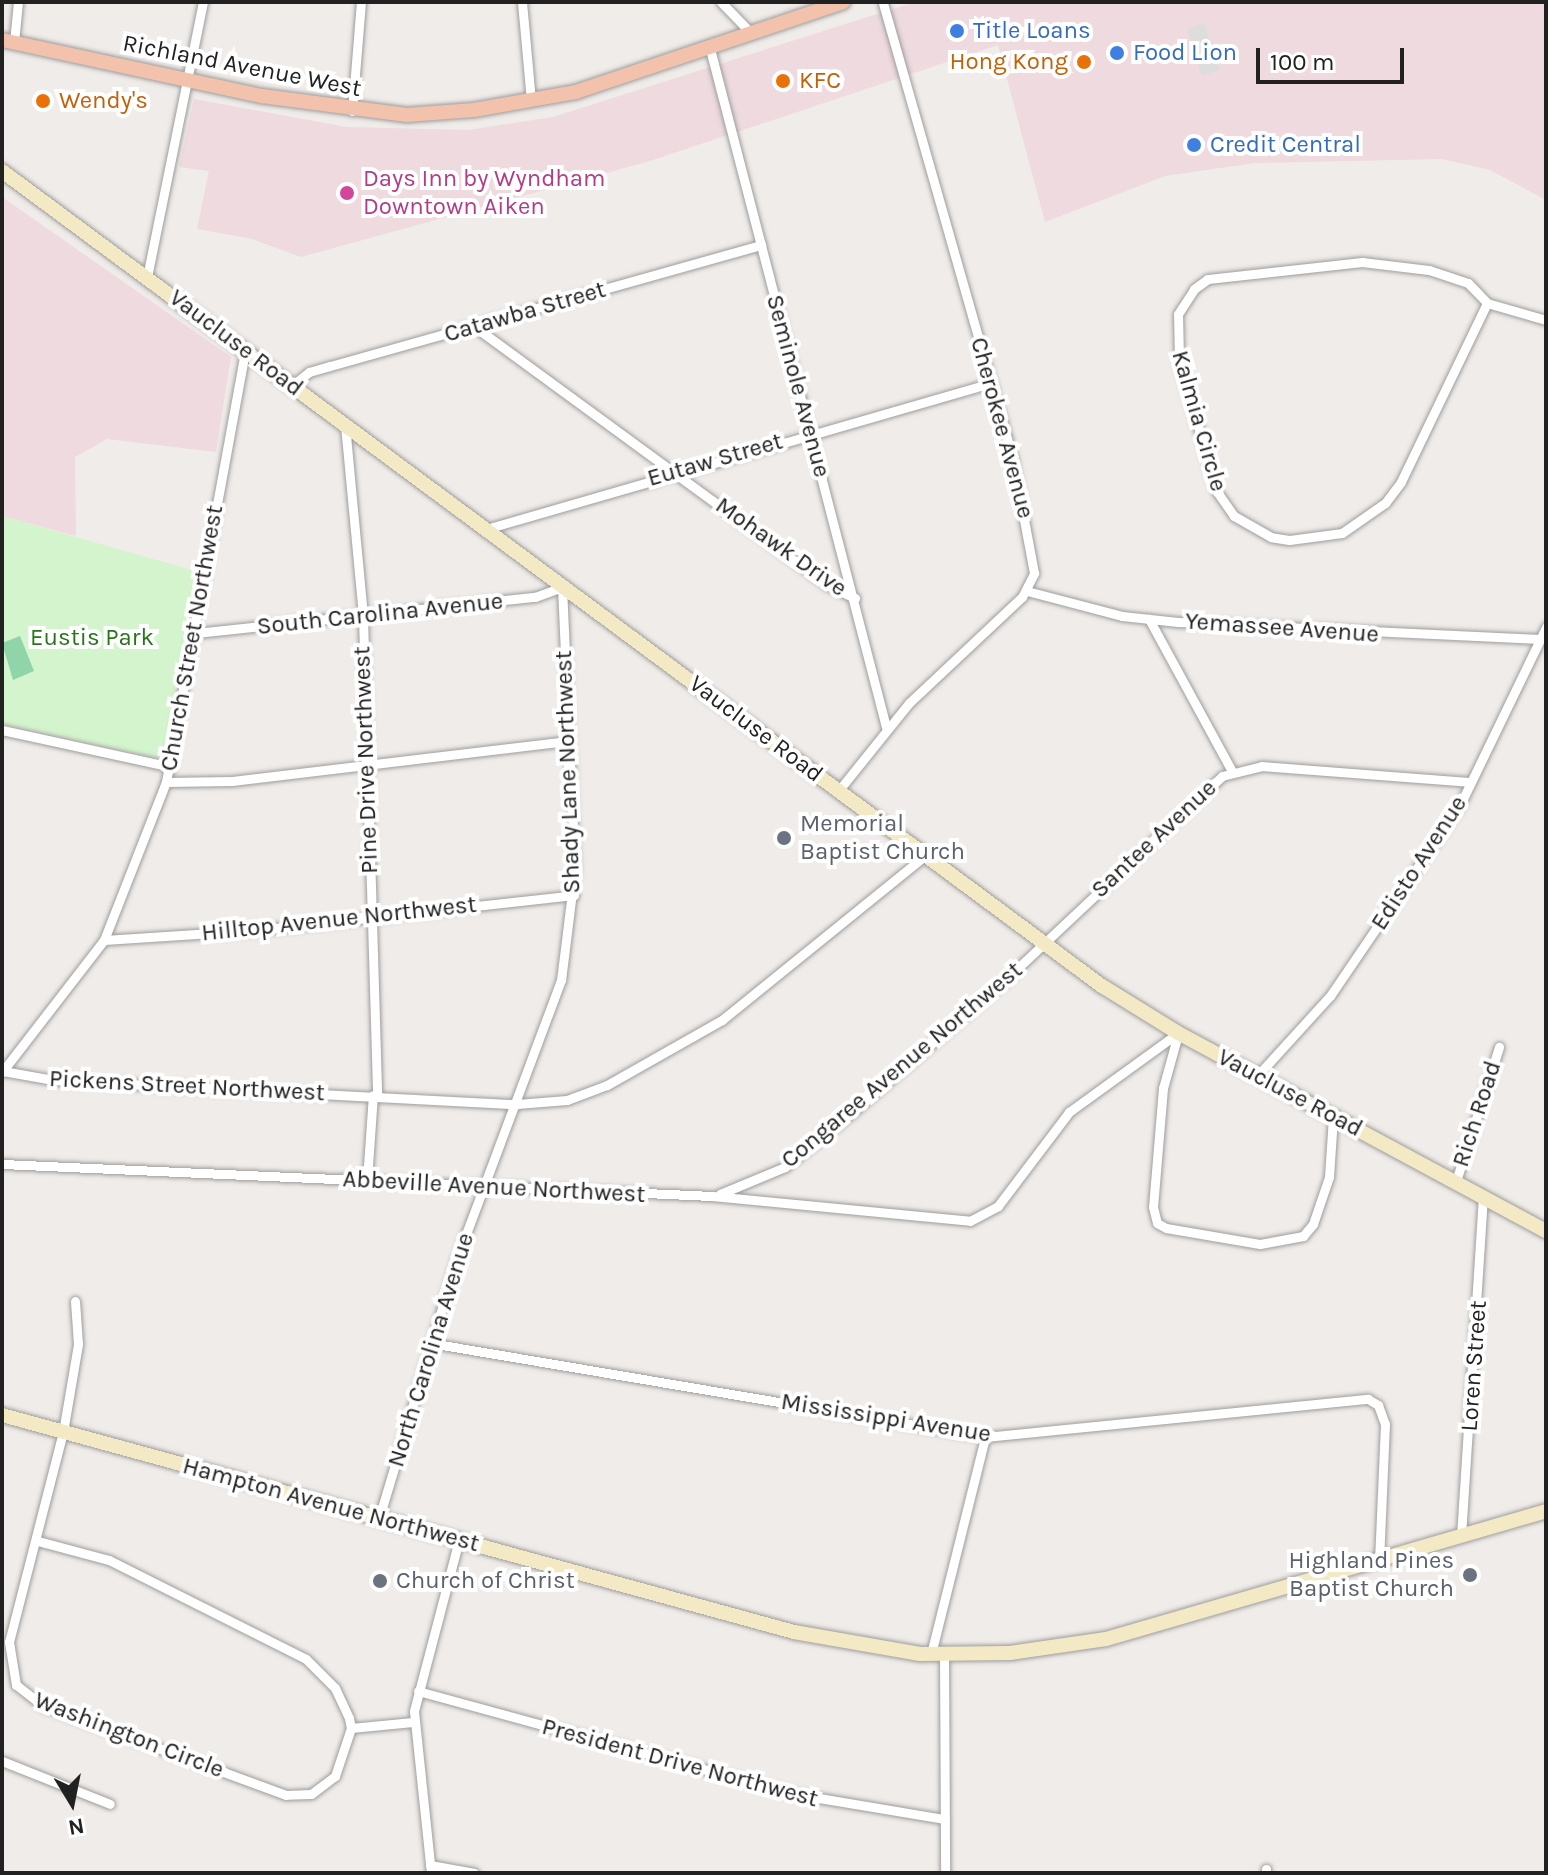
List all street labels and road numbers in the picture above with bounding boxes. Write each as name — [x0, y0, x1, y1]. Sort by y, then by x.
street label: Richland Avenue West — [120, 29, 364, 103]
street label: Catawba Street — [441, 275, 609, 349]
street label: Vaucluse Road — [163, 283, 309, 403]
street label: Seminole Avenue — [760, 292, 836, 480]
street label: Cherokee Avenue — [964, 334, 1040, 522]
street label: Kalmia Circle — [1165, 347, 1233, 495]
street label: Eutaw Street — [644, 427, 786, 493]
street label: Mohawk Drive — [710, 491, 852, 603]
street label: Church Street Northwest — [154, 503, 230, 773]
street label: South Carolina Avenue — [256, 587, 504, 641]
street label: Yemassee Avenue — [1184, 607, 1380, 649]
street label: Pine Drive Northwest — [348, 646, 384, 874]
street label: Shady Lane Northwest — [549, 650, 587, 894]
street label: Vaucluse Road — [683, 669, 829, 789]
street label: Santee Avenue — [1085, 774, 1223, 904]
street label: Edisto Avenue — [1365, 790, 1473, 936]
street label: Hilltop Avenue Northwest — [200, 890, 478, 948]
street label: Congaree Avenue Northwest — [776, 956, 1028, 1174]
street label: Vaucluse Road — [1213, 1043, 1367, 1143]
street label: Rich Road — [1446, 1057, 1508, 1171]
street label: Pickens Street Northwest — [48, 1064, 326, 1108]
street label: Abbeville Avenue Northwest — [342, 1165, 646, 1209]
street label: North Carolina Avenue — [382, 1229, 480, 1471]
street label: Loren Street — [1455, 1299, 1493, 1433]
street label: Mississippi Avenue — [779, 1387, 993, 1449]
street label: Hampton Avenue Northwest — [180, 1452, 482, 1558]
street label: Washington Circle — [30, 1686, 228, 1784]
street label: President Drive Northwest — [539, 1712, 821, 1814]

